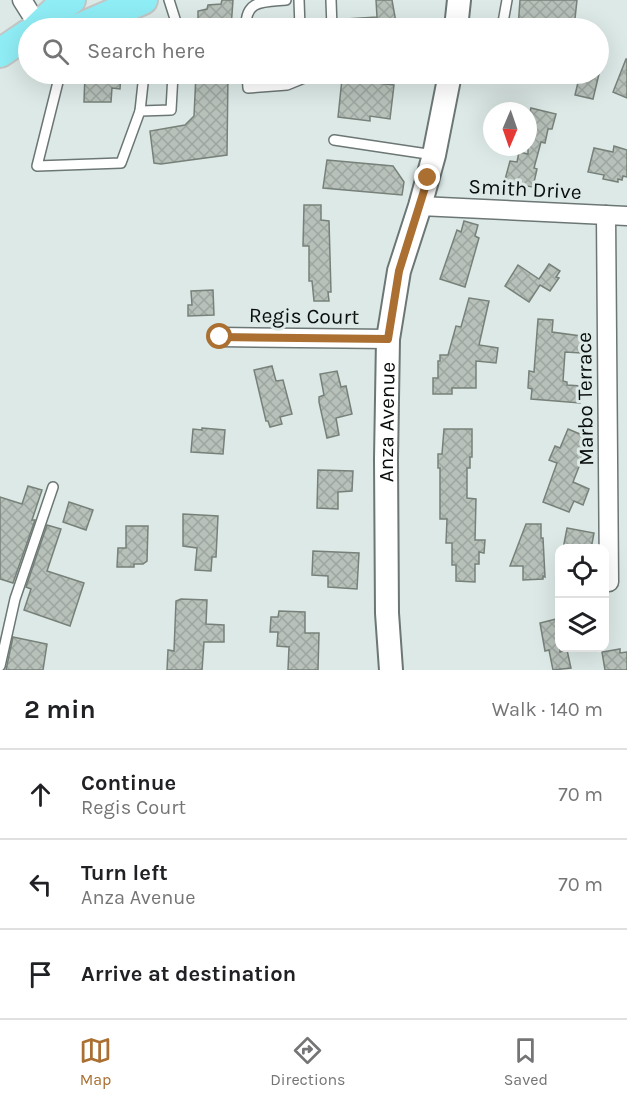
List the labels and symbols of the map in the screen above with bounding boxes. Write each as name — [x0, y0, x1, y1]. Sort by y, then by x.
north arrow — [483, 102, 537, 156]
route end — [414, 164, 440, 190]
street label: Smith Drive — [468, 174, 582, 204]
street label: Regis Court — [249, 303, 359, 329]
route start — [206, 323, 232, 349]
street label: Marbo Terrace — [572, 332, 598, 466]
street label: Anza Avenue — [374, 362, 400, 482]

